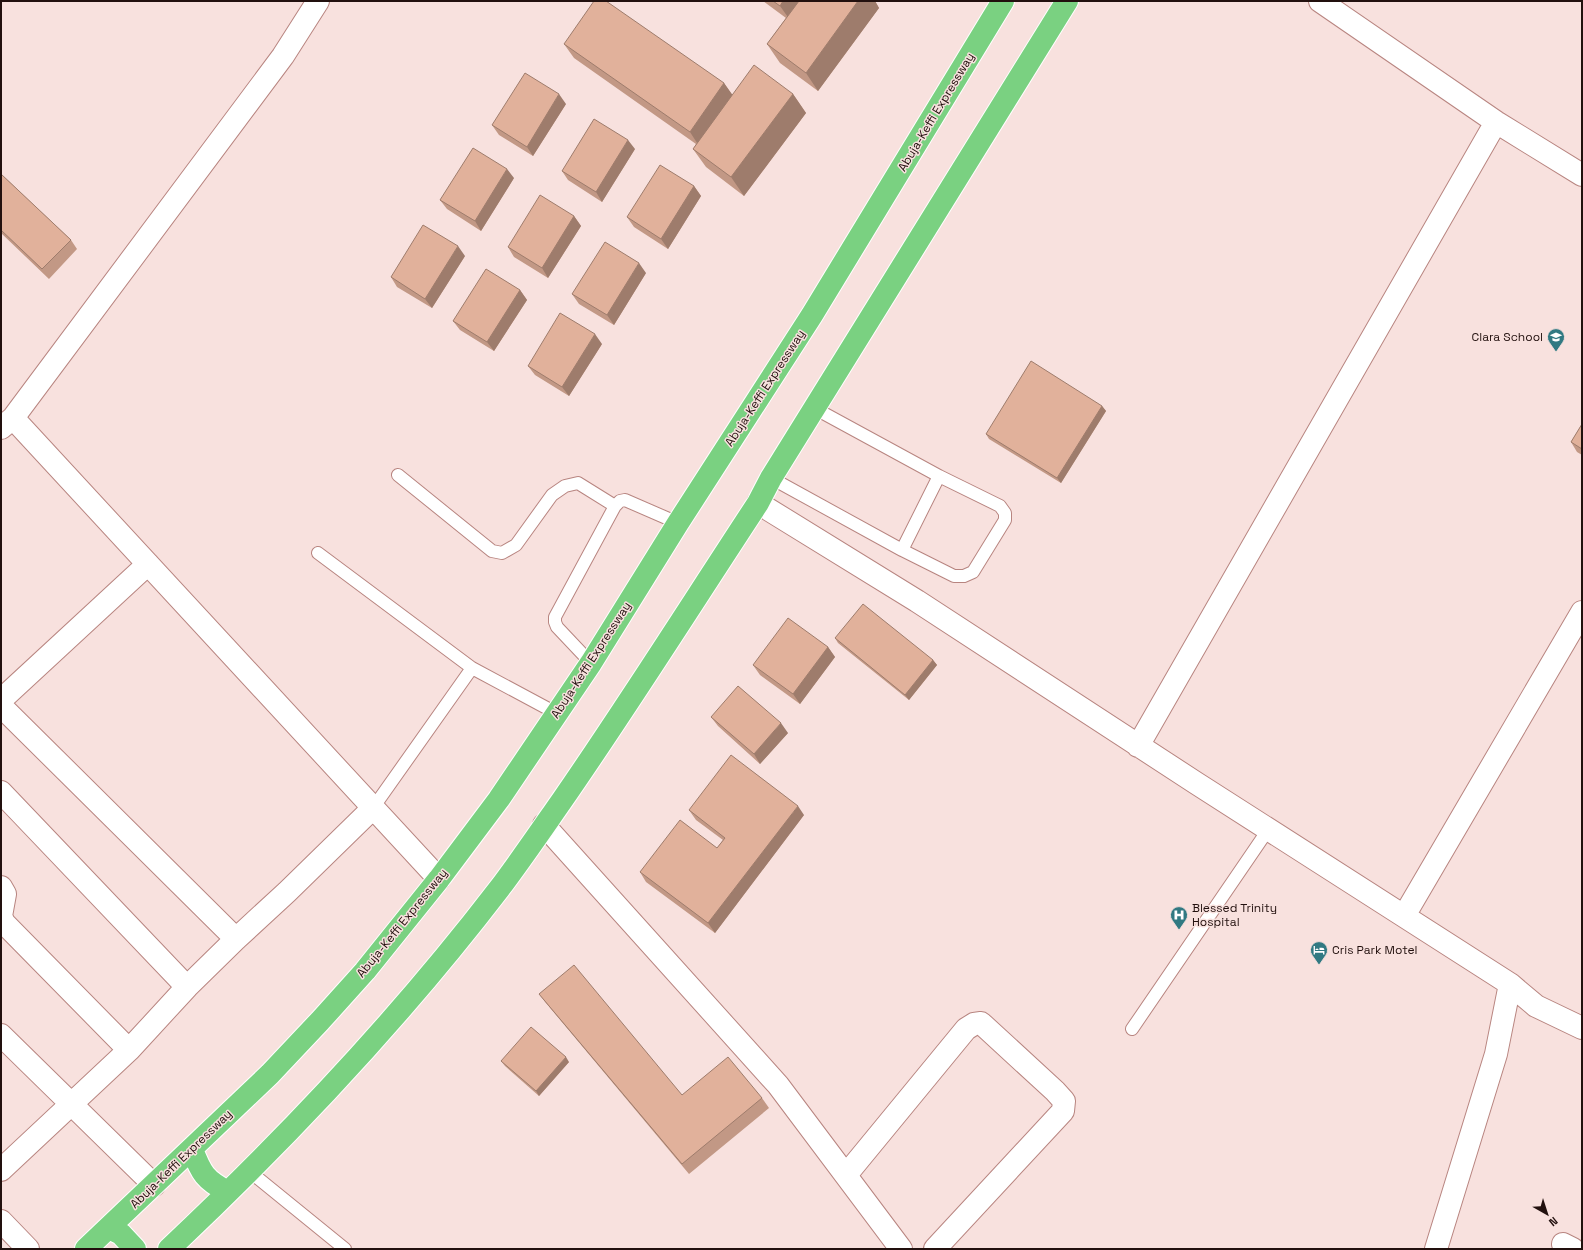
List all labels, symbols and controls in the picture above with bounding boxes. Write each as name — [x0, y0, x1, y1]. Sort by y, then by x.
street label: Abuja-Keffi Expressway — [894, 50, 978, 174]
street label: Abuja-Keffi Expressway — [721, 327, 809, 449]
school or university icon: Clara School — [1546, 327, 1566, 352]
place label: Clara School — [1471, 329, 1543, 345]
street label: Abuja-Keffi Expressway — [547, 599, 635, 721]
street label: Abuja-Keffi Expressway — [353, 865, 451, 981]
place label: Blessed Trinity Hospital — [1192, 900, 1277, 930]
hospital icon: Blessed Trinity Hospital — [1169, 905, 1189, 930]
hotel icon: Cris Park Motel — [1309, 940, 1329, 965]
place label: Cris Park Motel — [1332, 942, 1418, 958]
street label: Abuja-Keffi Expressway — [127, 1106, 235, 1212]
north arrow — [1527, 1194, 1567, 1234]
text: N — [1546, 1214, 1561, 1230]

